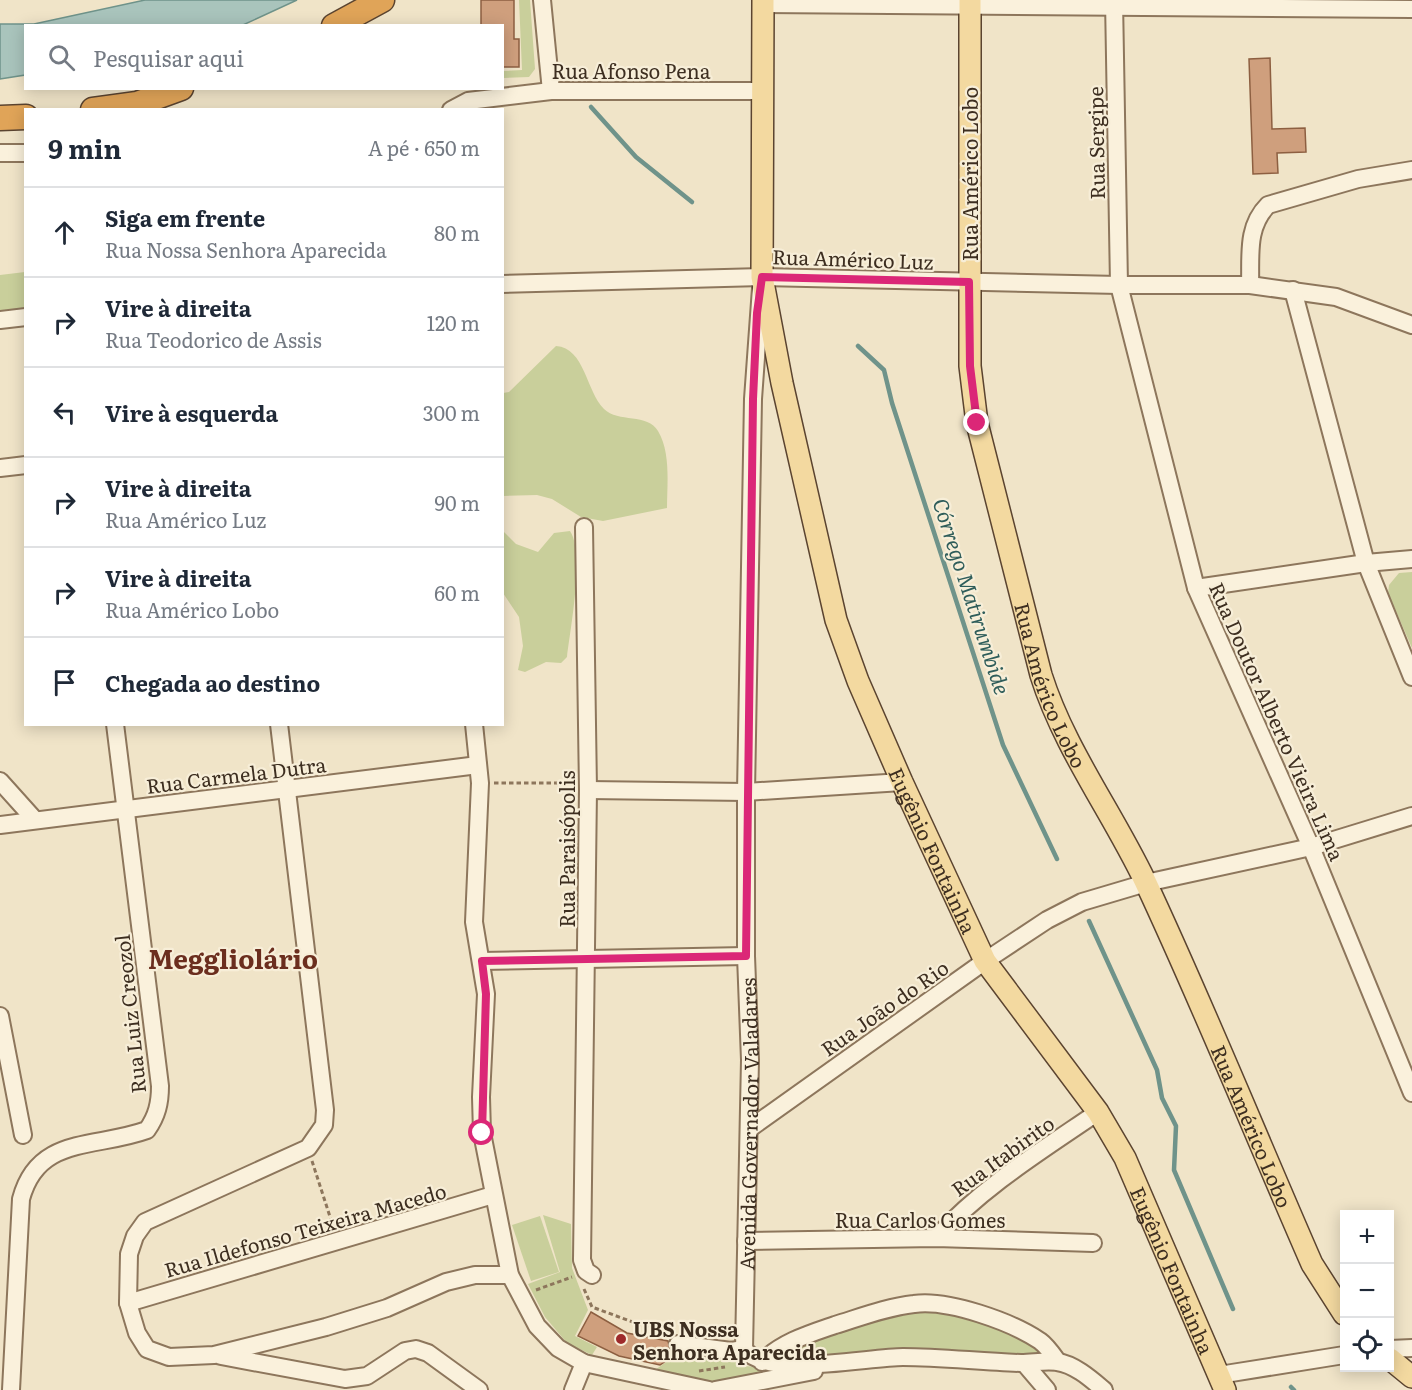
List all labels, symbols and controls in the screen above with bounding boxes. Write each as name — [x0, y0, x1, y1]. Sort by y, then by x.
search box — [24, 24, 504, 90]
icon: search — [45, 41, 78, 74]
text: Pesquisar aqui — [93, 41, 244, 74]
street label: Rua Afonso Pena — [552, 55, 711, 85]
street label: Rua Sergipe — [1079, 86, 1111, 200]
street label: Rua Américo Lobo — [954, 87, 984, 261]
text: 9 min — [48, 128, 122, 167]
text: A pé · 650 m — [368, 132, 480, 162]
text: Siga em frente — [105, 201, 265, 234]
icon: ahead — [48, 216, 81, 249]
text: 80 m — [434, 217, 480, 247]
text: Rua Nossa Senhora Aparecida — [105, 234, 387, 264]
street label: Rua Américo Luz — [772, 240, 934, 276]
text: Vire à direita — [105, 291, 252, 324]
icon: right — [48, 306, 81, 339]
text: 120 m — [427, 307, 480, 337]
text: Rua Teodorico de Assis — [105, 324, 322, 354]
icon: left — [48, 396, 81, 429]
text: Vire à esquerda — [105, 396, 278, 429]
text: 300 m — [423, 397, 480, 427]
route end — [963, 409, 989, 435]
text: Vire à direita — [105, 471, 252, 504]
icon: right — [48, 486, 81, 519]
text: 90 m — [435, 487, 480, 517]
water label: Córrego Matirumbide — [927, 494, 1019, 698]
text: Rua Américo Luz — [105, 504, 266, 534]
text: Vire à direita — [105, 561, 252, 594]
icon: right — [48, 576, 81, 609]
text: 60 m — [434, 577, 480, 607]
street label: Rua Doutor Alberto Vieira Lima — [1203, 577, 1353, 865]
text: Rua Américo Lobo — [105, 594, 279, 624]
street label: Rua Américo Lobo — [1008, 599, 1095, 773]
icon: arrive — [48, 666, 81, 699]
text: Chegada ao destino — [105, 666, 320, 699]
street label: Rua Carmela Dutra — [144, 748, 328, 800]
street label: Eugênio Fontainha — [882, 762, 985, 938]
street label: Rua Paraisópolis — [551, 770, 581, 928]
street label: Rua Luiz Creozol — [106, 933, 152, 1095]
district label: Meggliolário — [148, 938, 318, 977]
street label: Rua João do Rio — [814, 952, 954, 1062]
street label: Avenida Governador Valadares — [731, 977, 765, 1271]
street label: Rua Américo Lobo — [1205, 1040, 1301, 1212]
street label: Rua Itabirito — [944, 1107, 1060, 1203]
route start — [468, 1119, 494, 1145]
street label: Rua Ildefonso Teixeira Macedo — [160, 1174, 450, 1284]
street label: Eugênio Fontainha — [1124, 1181, 1223, 1359]
street label: Rua Carlos Gomes — [835, 1204, 1005, 1234]
map controls — [1340, 1210, 1394, 1372]
button: + — [1340, 1210, 1394, 1264]
button: − — [1340, 1264, 1394, 1318]
place label: UBS Nossa Senhora Aparecida — [633, 1313, 827, 1366]
button: locate — [1340, 1318, 1394, 1372]
marker: UBS Nossa Senhora Aparecida — [614, 1332, 628, 1346]

